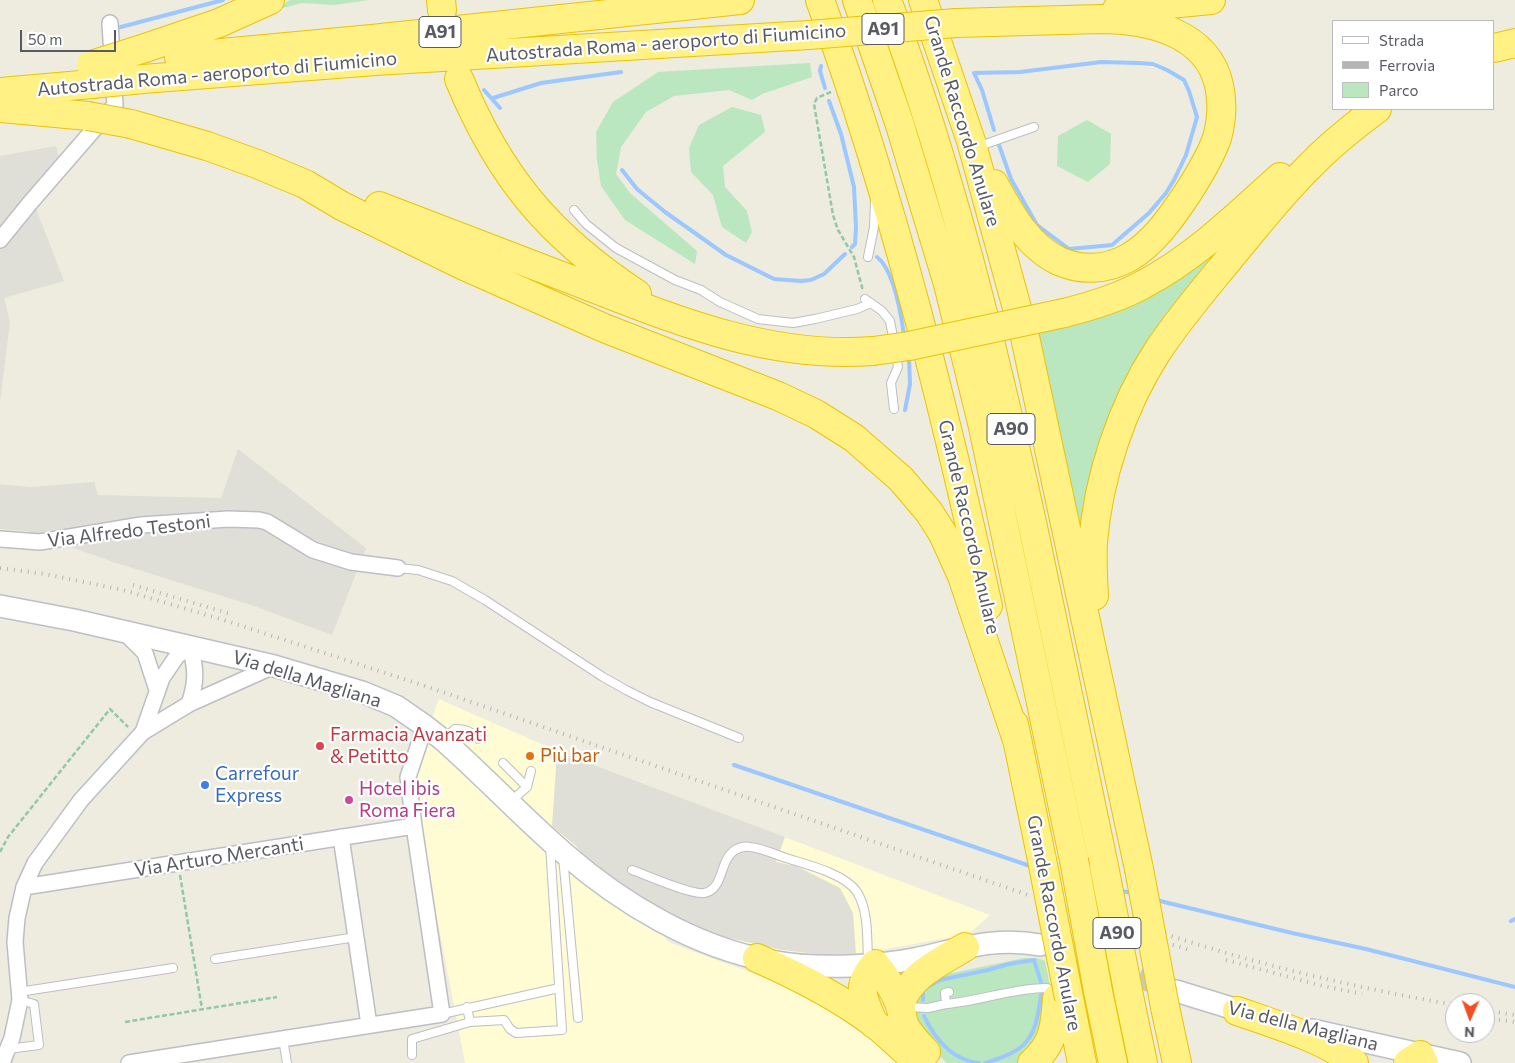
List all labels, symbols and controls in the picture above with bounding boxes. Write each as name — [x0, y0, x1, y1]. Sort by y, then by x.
road number: A91 — [862, 13, 904, 44]
street label: Grande Raccordo Anulare — [919, 13, 1005, 229]
road number: A91 — [419, 16, 461, 48]
street label: Autostrada Roma - aeroporto di Fiumicino — [485, 19, 847, 67]
scale bar — [22, 20, 119, 52]
legend — [1332, 20, 1495, 110]
text: 50 m — [28, 30, 62, 48]
text: Strada — [1379, 31, 1424, 49]
street label: Autostrada Roma - aeroporto di Fiumicino — [36, 47, 398, 101]
text: Ferrovia — [1379, 56, 1435, 74]
text: Parco — [1379, 81, 1418, 99]
road number: A90 — [987, 414, 1035, 444]
street label: Grande Raccordo Anulare — [933, 418, 1005, 636]
street label: Via Alfredo Testoni — [46, 510, 212, 552]
street label: Via della Magliana — [230, 646, 384, 712]
place label: Farmacia Avanzati & Petitto — [330, 724, 487, 768]
marker: Farmacia Avanzati & Petitto — [314, 740, 326, 752]
place label: Più bar — [540, 745, 600, 767]
marker: Più bar — [524, 750, 536, 762]
place label: Carrefour Express — [215, 763, 299, 807]
place label: Hotel ibis Roma Fiera — [359, 778, 456, 822]
marker: Carrefour Express — [199, 779, 211, 791]
marker: Hotel ibis Roma Fiera — [343, 794, 355, 806]
street label: Grande Raccordo Anulare — [1022, 813, 1086, 1033]
street label: Via Arturo Mercanti — [133, 832, 305, 882]
road number: A90 — [1093, 918, 1141, 948]
north arrow — [1445, 993, 1495, 1043]
street label: Via della Magliana — [1225, 996, 1381, 1056]
text: N — [1464, 1024, 1475, 1041]

